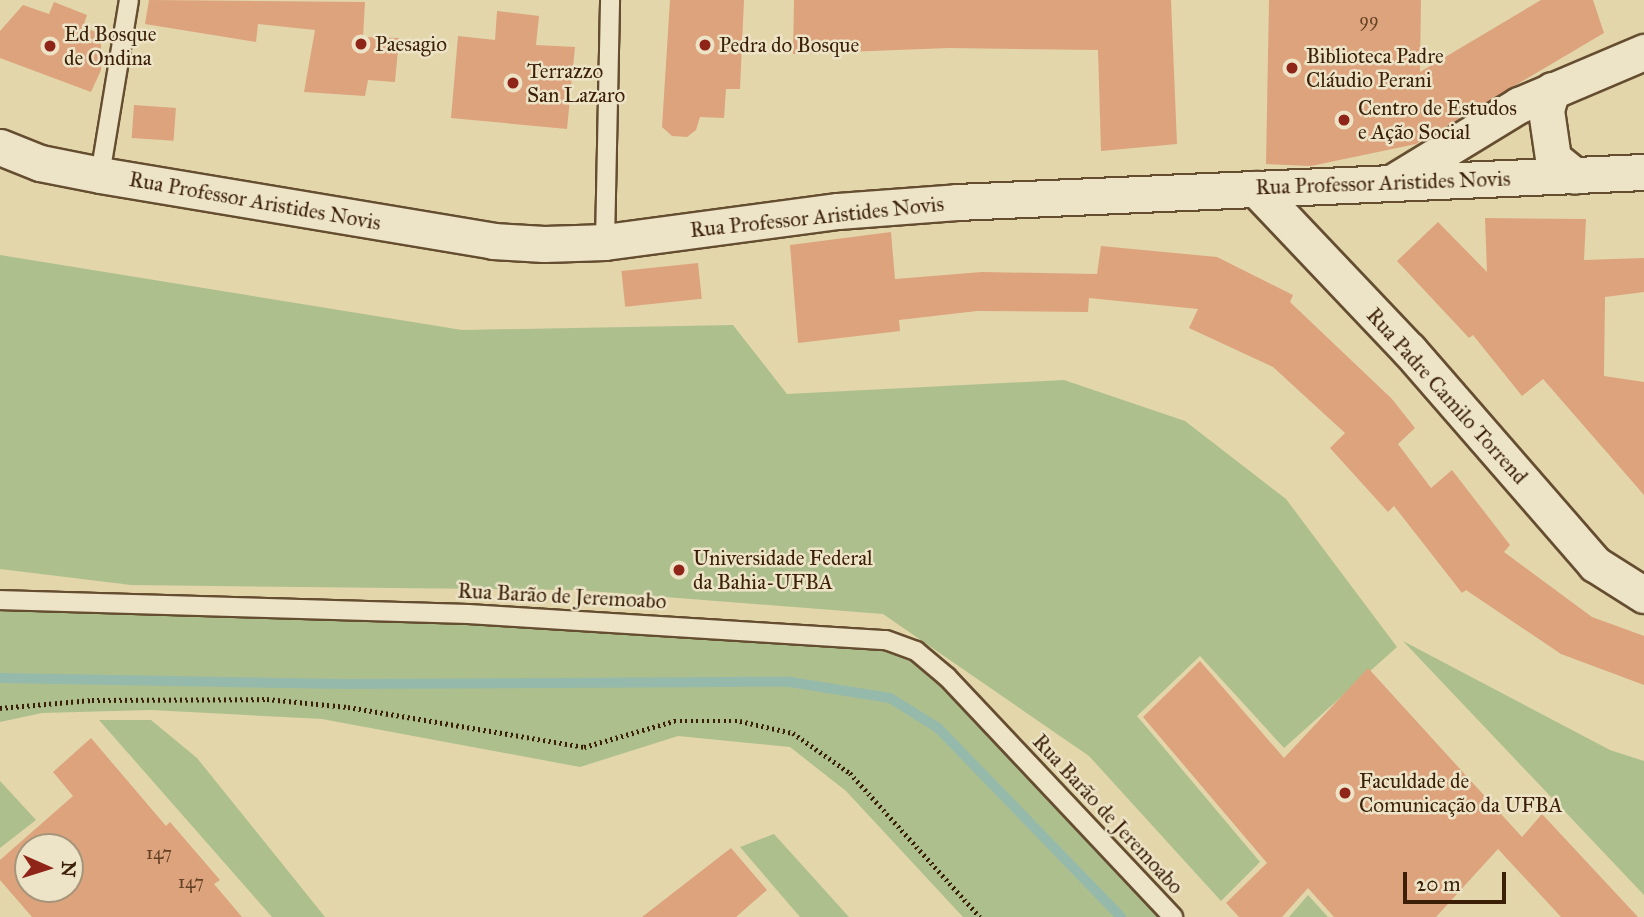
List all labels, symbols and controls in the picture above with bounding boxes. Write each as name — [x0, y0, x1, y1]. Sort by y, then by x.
house number: 99 — [1359, 9, 1379, 31]
place label: Ed Bosque de Ondina — [64, 21, 156, 71]
place label: Paesagio — [375, 31, 447, 57]
place label: Pedra do Bosque — [719, 32, 859, 58]
marker: Paesagio — [353, 36, 369, 52]
marker: Pedra do Bosque — [697, 37, 713, 53]
marker: Ed Bosque de Ondina — [42, 38, 58, 54]
place label: Biblioteca Padre Cláudio Perani — [1306, 43, 1444, 93]
place label: Terrazzo San Lazaro — [527, 58, 625, 108]
marker: Biblioteca Padre Cláudio Perani — [1284, 60, 1300, 76]
marker: Terrazzo San Lazaro — [505, 75, 521, 91]
place label: Centro de Estudos e Ação Social — [1358, 95, 1517, 145]
marker: Centro de Estudos e Ação Social — [1336, 112, 1352, 128]
street label: Rua Professor Aristides Novis — [127, 166, 383, 236]
street label: Rua Professor Aristides Novis — [1255, 166, 1511, 200]
street label: Rua Professor Aristides Novis — [689, 191, 945, 243]
street label: Rua Padre Camilo Torrend — [1361, 303, 1533, 489]
place label: Universidade Federal da Bahia-UFBA — [693, 545, 873, 595]
marker: Universidade Federal da Bahia-UFBA — [671, 562, 687, 578]
street label: Rua Barão de Jeremoabo — [457, 578, 667, 614]
street label: Rua Barão de Jeremoabo — [1027, 729, 1189, 899]
place label: Faculdade de Comunicação da UFBA — [1359, 768, 1563, 818]
marker: Faculdade de Comunicação da UFBA — [1337, 785, 1353, 801]
north arrow — [14, 833, 84, 903]
house number: 147 — [146, 842, 172, 864]
scale bar — [1406, 858, 1509, 902]
text: N — [57, 860, 80, 878]
house number: 147 — [178, 871, 204, 893]
text: 20 m — [1416, 871, 1461, 897]

